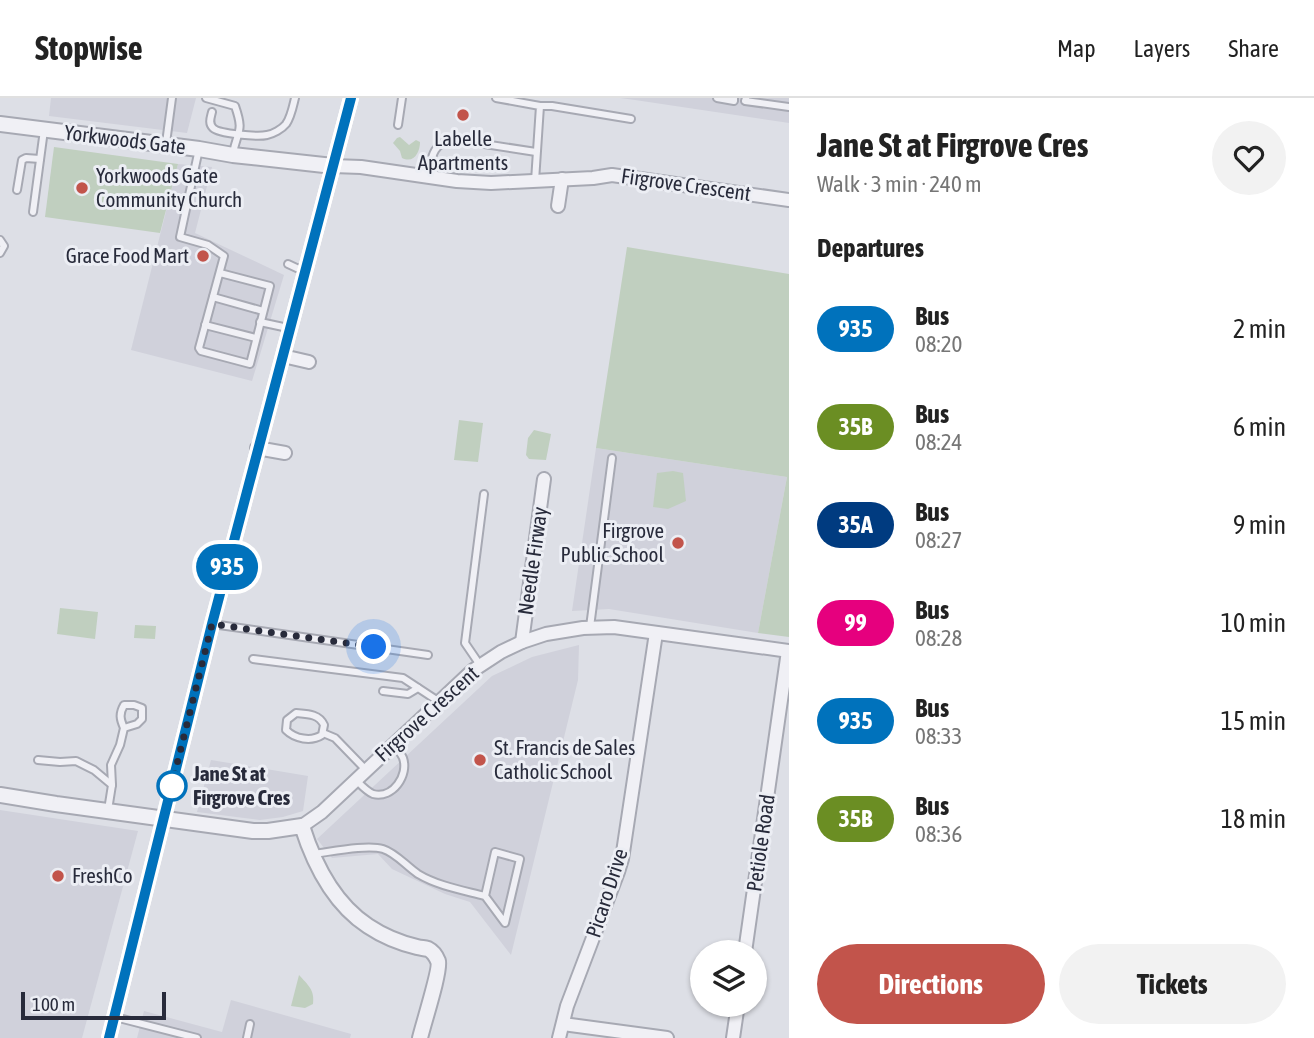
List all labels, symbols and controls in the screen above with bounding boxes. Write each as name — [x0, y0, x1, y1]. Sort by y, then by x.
text: Stopwise — [35, 29, 143, 67]
text: Map — [1057, 35, 1096, 62]
text: Layers — [1134, 35, 1190, 62]
text: Share — [1228, 35, 1279, 62]
marker: Labelle Apartments — [455, 107, 471, 123]
street label: Yorkwoods Gate — [63, 120, 187, 158]
button: heart — [1212, 121, 1286, 195]
place label: Labelle Apartments — [418, 126, 508, 174]
text: Jane St at Firgrove Cres — [817, 126, 1088, 164]
place label: Yorkwoods Gate Community Church — [96, 163, 242, 211]
street label: Firgrove Crescent — [620, 163, 753, 205]
text: Walk · 3 min · 240 m — [817, 171, 981, 197]
marker: Yorkwoods Gate Community Church — [74, 180, 90, 196]
text: Departures — [817, 233, 924, 263]
place label: Grace Food Mart — [66, 243, 189, 267]
marker: Grace Food Mart — [195, 248, 211, 264]
text: Bus — [915, 301, 949, 331]
text: 2 min — [1233, 314, 1286, 344]
text: 935 — [839, 315, 872, 342]
text: 08:20 — [915, 331, 962, 357]
text: Bus — [915, 399, 949, 429]
text: 6 min — [1233, 412, 1286, 442]
text: 35B — [839, 413, 872, 440]
text: 08:24 — [915, 429, 962, 455]
text: Bus — [915, 497, 949, 527]
street label: Needle Firway — [513, 505, 552, 617]
text: 9 min — [1233, 510, 1286, 540]
text: 35A — [838, 511, 873, 538]
place label: Firgrove Public School — [560, 518, 664, 566]
text: 08:27 — [915, 527, 962, 553]
marker: Firgrove Public School — [670, 535, 686, 551]
line badge: 935 — [187, 544, 267, 590]
text: 935 — [210, 553, 244, 580]
text: Bus — [915, 595, 949, 625]
text: 10 min — [1221, 608, 1286, 638]
text: 99 — [844, 609, 867, 636]
text: 08:28 — [915, 625, 962, 651]
your location — [356, 629, 391, 664]
street label: Firgrove Crescent — [370, 661, 483, 766]
text: Bus — [915, 693, 949, 723]
text: 15 min — [1221, 706, 1286, 736]
text: 935 — [839, 707, 872, 734]
text: 08:33 — [915, 723, 962, 749]
place label: St. Francis de Sales Catholic School — [494, 735, 635, 783]
marker: St. Francis de Sales Catholic School — [472, 752, 488, 768]
place label: Jane St at Firgrove Cres — [192, 761, 291, 809]
marker: Jane St at Firgrove Cres — [157, 771, 187, 801]
text: Bus — [915, 791, 949, 821]
street label: Petiole Road — [741, 793, 779, 893]
text: 18 min — [1221, 804, 1286, 834]
text: 35B — [839, 805, 872, 832]
text: 08:36 — [915, 821, 962, 847]
street label: Picaro Drive — [580, 845, 632, 940]
place label: FreshCo — [72, 863, 133, 887]
marker: FreshCo — [50, 868, 66, 884]
map controls — [690, 940, 767, 1017]
button: layers — [690, 940, 767, 1017]
button: Directions — [817, 944, 1045, 1024]
button: Tickets — [1059, 944, 1286, 1024]
scale bar — [21, 989, 166, 1021]
text: 100 m — [32, 993, 75, 1015]

